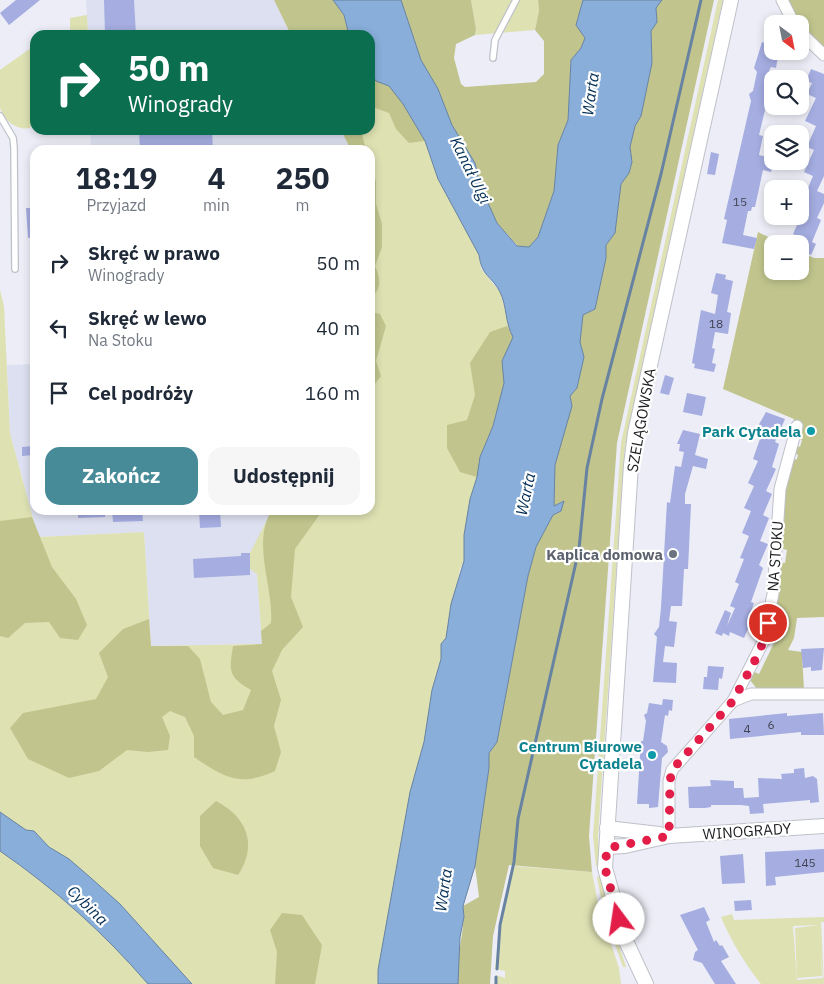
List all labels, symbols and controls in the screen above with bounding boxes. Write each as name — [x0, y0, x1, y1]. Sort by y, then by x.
north arrow — [764, 15, 809, 60]
map controls — [764, 15, 809, 280]
text: 50 m — [128, 45, 210, 91]
icon: right — [45, 50, 110, 115]
button: search — [764, 70, 809, 115]
water label: Warta — [577, 71, 603, 117]
text: Winogrady — [128, 89, 233, 118]
button: layers — [764, 125, 809, 170]
water label: Kanał Ulgi — [446, 133, 496, 207]
text: 18:19 — [76, 158, 157, 197]
text: 4 — [207, 158, 225, 197]
text: 250 — [275, 158, 329, 197]
button: + — [764, 180, 809, 225]
house number: 15 — [733, 194, 747, 209]
text: Przyjazd — [87, 195, 146, 215]
text: min — [203, 195, 230, 215]
text: m — [295, 195, 309, 215]
button: − — [764, 235, 809, 280]
text: Skręć w prawo — [88, 241, 220, 265]
icon: right — [45, 249, 73, 277]
text: 50 m — [316, 251, 360, 275]
text: Winogrady — [88, 265, 164, 285]
text: Skręć w lewo — [88, 306, 207, 330]
icon: left — [45, 314, 73, 342]
text: 40 m — [316, 316, 360, 340]
house number: 18 — [709, 316, 723, 331]
text: Na Stoku — [88, 330, 153, 350]
street label: SZELĄGOWSKA — [622, 366, 660, 474]
icon: arrive — [45, 379, 73, 407]
text: Cel podróży — [88, 381, 193, 405]
text: 160 m — [305, 381, 360, 405]
place label: Park Cytadela — [702, 422, 801, 441]
marker: Park Cytadela — [805, 425, 817, 437]
button: Zakończ — [45, 447, 198, 505]
button: Udostępnij — [208, 447, 360, 505]
water label: Warta — [511, 471, 539, 517]
street label: NA STOKU — [763, 520, 787, 592]
place label: Kaplica domowa — [546, 545, 663, 564]
marker: Kaplica domowa — [667, 548, 679, 560]
pin — [747, 602, 789, 644]
icon: arrive — [754, 609, 782, 637]
house number: 6 — [767, 717, 775, 732]
house number: 4 — [743, 721, 751, 736]
place label: Centrum Biurowe Cytadela — [519, 737, 642, 773]
marker: Centrum Biurowe Cytadela — [646, 749, 658, 761]
street label: WINOGRADY — [702, 818, 792, 844]
house number: 145 — [794, 855, 816, 870]
water label: Warta — [430, 867, 456, 913]
water label: Cybina — [63, 881, 113, 929]
position arrow — [592, 892, 644, 944]

